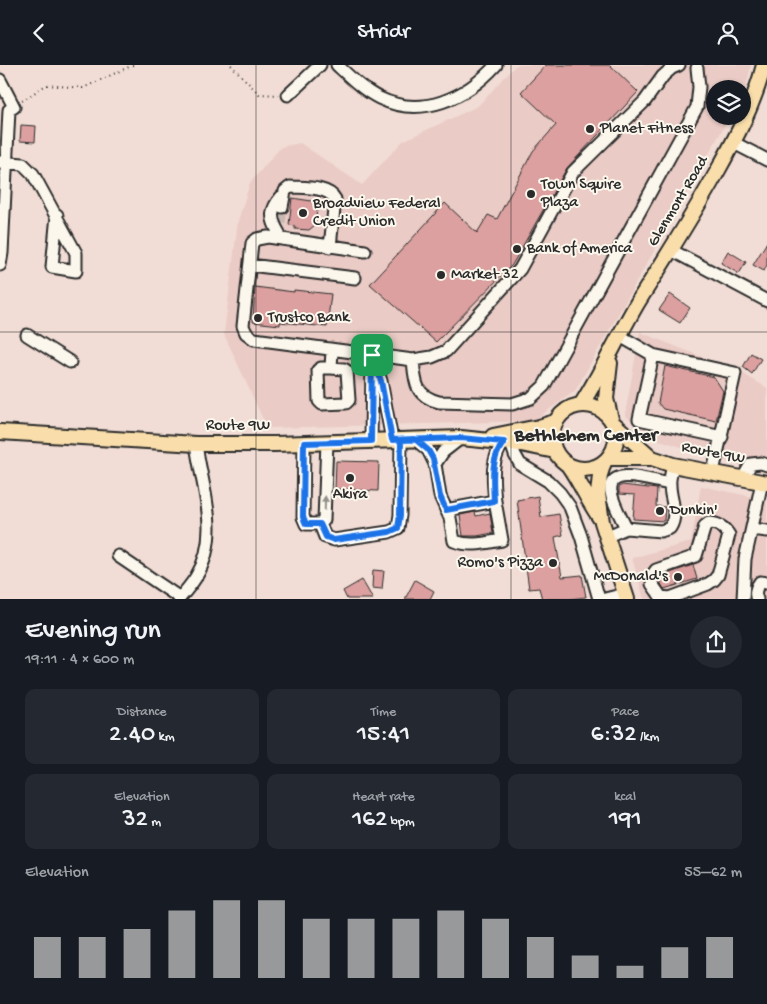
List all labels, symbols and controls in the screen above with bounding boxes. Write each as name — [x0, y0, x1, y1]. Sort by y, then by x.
icon: back — [25, 19, 53, 47]
icon: person — [714, 19, 742, 47]
text: Stridr — [357, 20, 410, 46]
map controls — [706, 80, 751, 125]
button: layers — [706, 80, 751, 125]
place label: Planet Fitness — [599, 120, 694, 139]
marker: Planet Fitness — [584, 123, 596, 135]
street label: Glenmont Road — [645, 152, 714, 251]
place label: Town Squire Plaza — [540, 176, 622, 213]
marker: Town Squire Plaza — [525, 188, 537, 200]
place label: Broadview Federal Credit Union — [312, 195, 441, 232]
marker: Broadview Federal Credit Union — [297, 207, 309, 219]
place label: Bank of America — [526, 240, 633, 259]
marker: Bank of America — [511, 243, 523, 255]
place label: Market 32 — [451, 266, 519, 285]
marker: Market 32 — [435, 269, 447, 281]
place label: Trustco Bank — [267, 309, 351, 328]
marker: Trustco Bank — [252, 312, 264, 324]
pin — [351, 334, 393, 376]
icon: arrive — [358, 341, 386, 369]
street label: Route 9W — [206, 417, 271, 436]
district label: Bethlehem Center — [514, 425, 660, 448]
street label: Route 9W — [680, 439, 747, 470]
marker: Akira — [344, 472, 356, 484]
place label: Akira — [333, 486, 368, 505]
one-way arrow — [321, 494, 329, 510]
place label: Dunkin' — [669, 502, 718, 521]
marker: Dunkin' — [654, 505, 666, 517]
place label: Romo's Pizza — [458, 554, 544, 573]
marker: Romo's Pizza — [547, 557, 559, 569]
place label: McDonald's — [593, 568, 669, 587]
marker: McDonald's — [672, 571, 684, 583]
text: Evening run — [25, 615, 161, 648]
button: share — [690, 616, 742, 668]
text: 19:11 · 4 × 600 m — [25, 651, 134, 670]
text: Distance — [117, 704, 167, 721]
text: Time — [371, 704, 396, 721]
text: Pace — [611, 704, 639, 721]
text: 2.40 — [109, 721, 155, 750]
text: 15:41 — [357, 721, 410, 750]
text: 6:32 — [591, 721, 637, 750]
text: km — [155, 729, 175, 746]
text: /km — [637, 729, 659, 746]
text: Elevation — [114, 789, 170, 806]
text: Heart rate — [352, 789, 415, 806]
text: kcal — [614, 789, 636, 806]
text: 32 — [123, 806, 148, 835]
text: 162 — [352, 806, 387, 835]
text: 191 — [609, 806, 642, 835]
text: m — [148, 814, 161, 831]
text: bpm — [387, 814, 415, 831]
text: Elevation — [25, 864, 89, 883]
text: 55–62 m — [684, 864, 742, 883]

